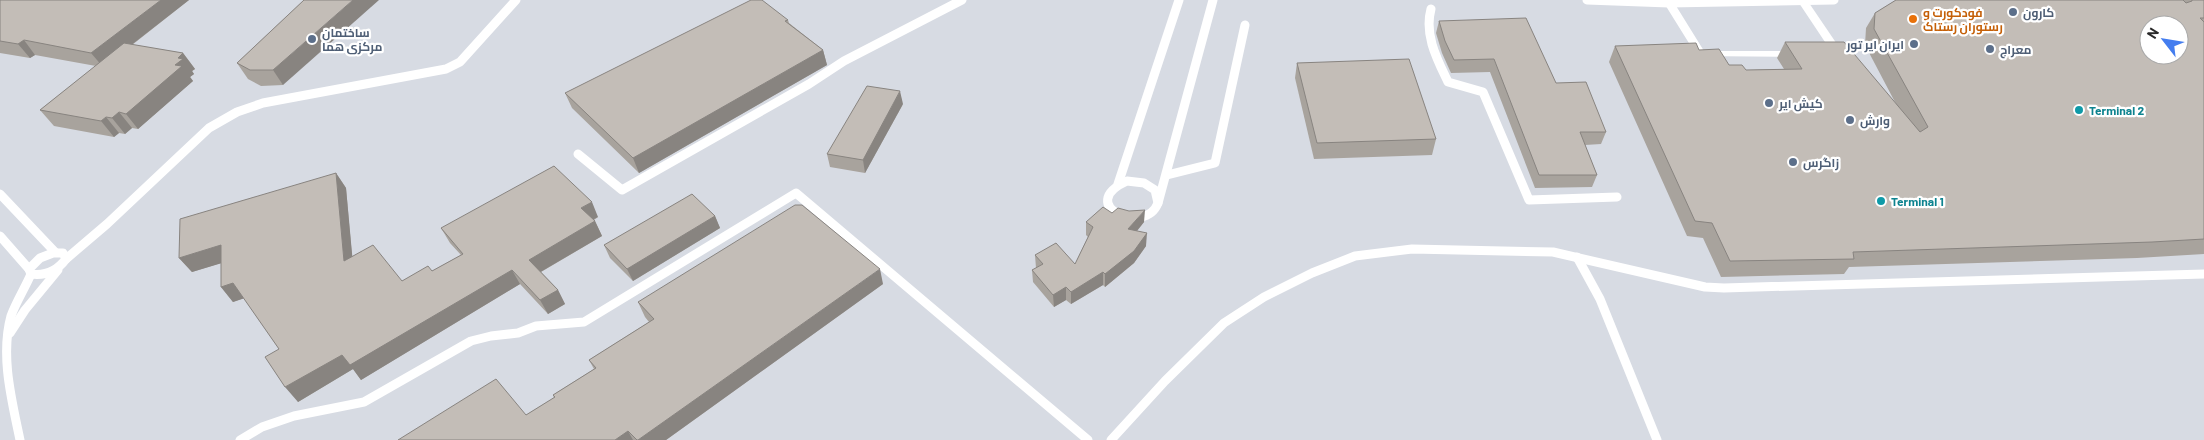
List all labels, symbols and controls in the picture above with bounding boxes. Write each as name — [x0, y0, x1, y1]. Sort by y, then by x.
place label: فودکورت و رستوران رستاک — [1923, 5, 2003, 35]
place label: کارون — [2023, 5, 2054, 21]
marker: کارون — [2007, 6, 2019, 18]
marker: فودکورت و رستوران رستاک — [1907, 13, 1919, 25]
north arrow — [2139, 15, 2189, 65]
place label: ساختمان مرکزی هما — [322, 25, 382, 55]
text: N — [2143, 25, 2162, 41]
marker: ساختمان مرکزی هما — [306, 33, 318, 45]
place label: ایران ایر تور — [1845, 37, 1904, 53]
marker: ایران ایر تور — [1908, 38, 1920, 50]
place label: معراج — [2000, 42, 2031, 59]
marker: معراج — [1984, 43, 1996, 55]
place label: کیش ایر — [1778, 96, 1823, 112]
marker: کیش ایر — [1763, 97, 1775, 109]
place label: Terminal 2 — [2089, 103, 2144, 117]
marker: Terminal 2 — [2073, 104, 2085, 116]
place label: وارش — [1860, 113, 1890, 129]
marker: وارش — [1844, 114, 1856, 126]
place label: زاگرس — [1803, 155, 1839, 171]
marker: زاگرس — [1787, 156, 1799, 168]
place label: Terminal 1 — [1891, 194, 1944, 208]
marker: Terminal 1 — [1875, 195, 1887, 207]

